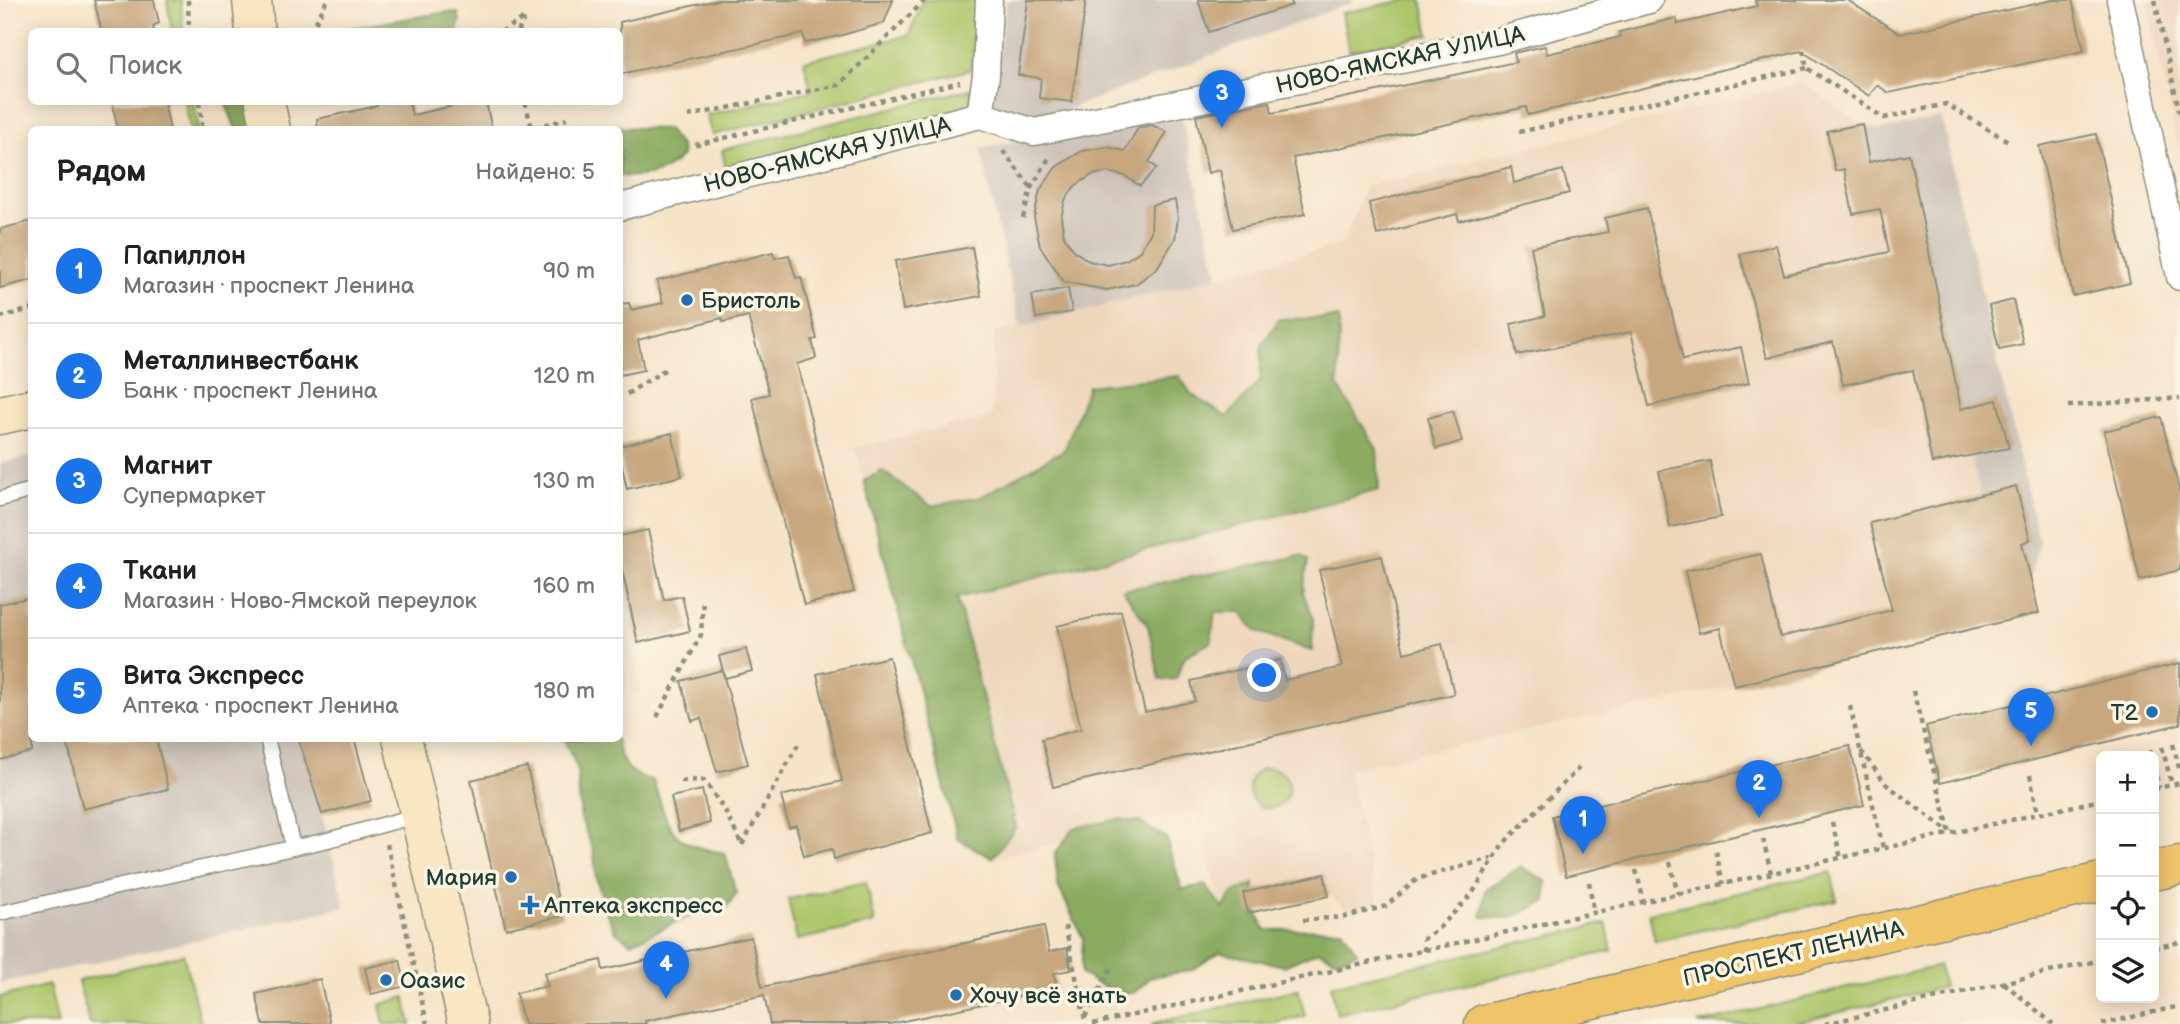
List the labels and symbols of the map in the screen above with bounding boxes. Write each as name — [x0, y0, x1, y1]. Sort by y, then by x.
street label: НОВО-ЯМСКАЯ УЛИЦА — [1273, 20, 1527, 100]
pin: 3 — [1199, 70, 1245, 128]
street label: НОВО-ЯМСКАЯ УЛИЦА — [701, 111, 954, 199]
place label: Бристоль — [701, 287, 801, 315]
marker: Бристоль — [679, 292, 695, 308]
your location — [1247, 658, 1281, 692]
pin: 5 — [2008, 688, 2054, 746]
place label: T2 — [2111, 699, 2138, 727]
marker: T2 — [2144, 704, 2160, 720]
pin: 2 — [1736, 760, 1782, 818]
pin: 1 — [1560, 796, 1606, 854]
place label: Мария — [426, 864, 497, 892]
marker: Мария — [503, 869, 519, 885]
place label: Аптека экспресс — [543, 892, 723, 920]
marker: Аптека экспресс — [522, 897, 538, 913]
street label: ПРОСПЕКТ ЛЕНИНА — [1680, 915, 1906, 993]
pin: 4 — [643, 941, 689, 999]
place label: Оазис — [400, 967, 465, 995]
marker: Оазис — [378, 972, 394, 988]
place label: Хочу всё знать — [970, 982, 1127, 1010]
marker: Хочу всё знать — [948, 987, 964, 1003]

